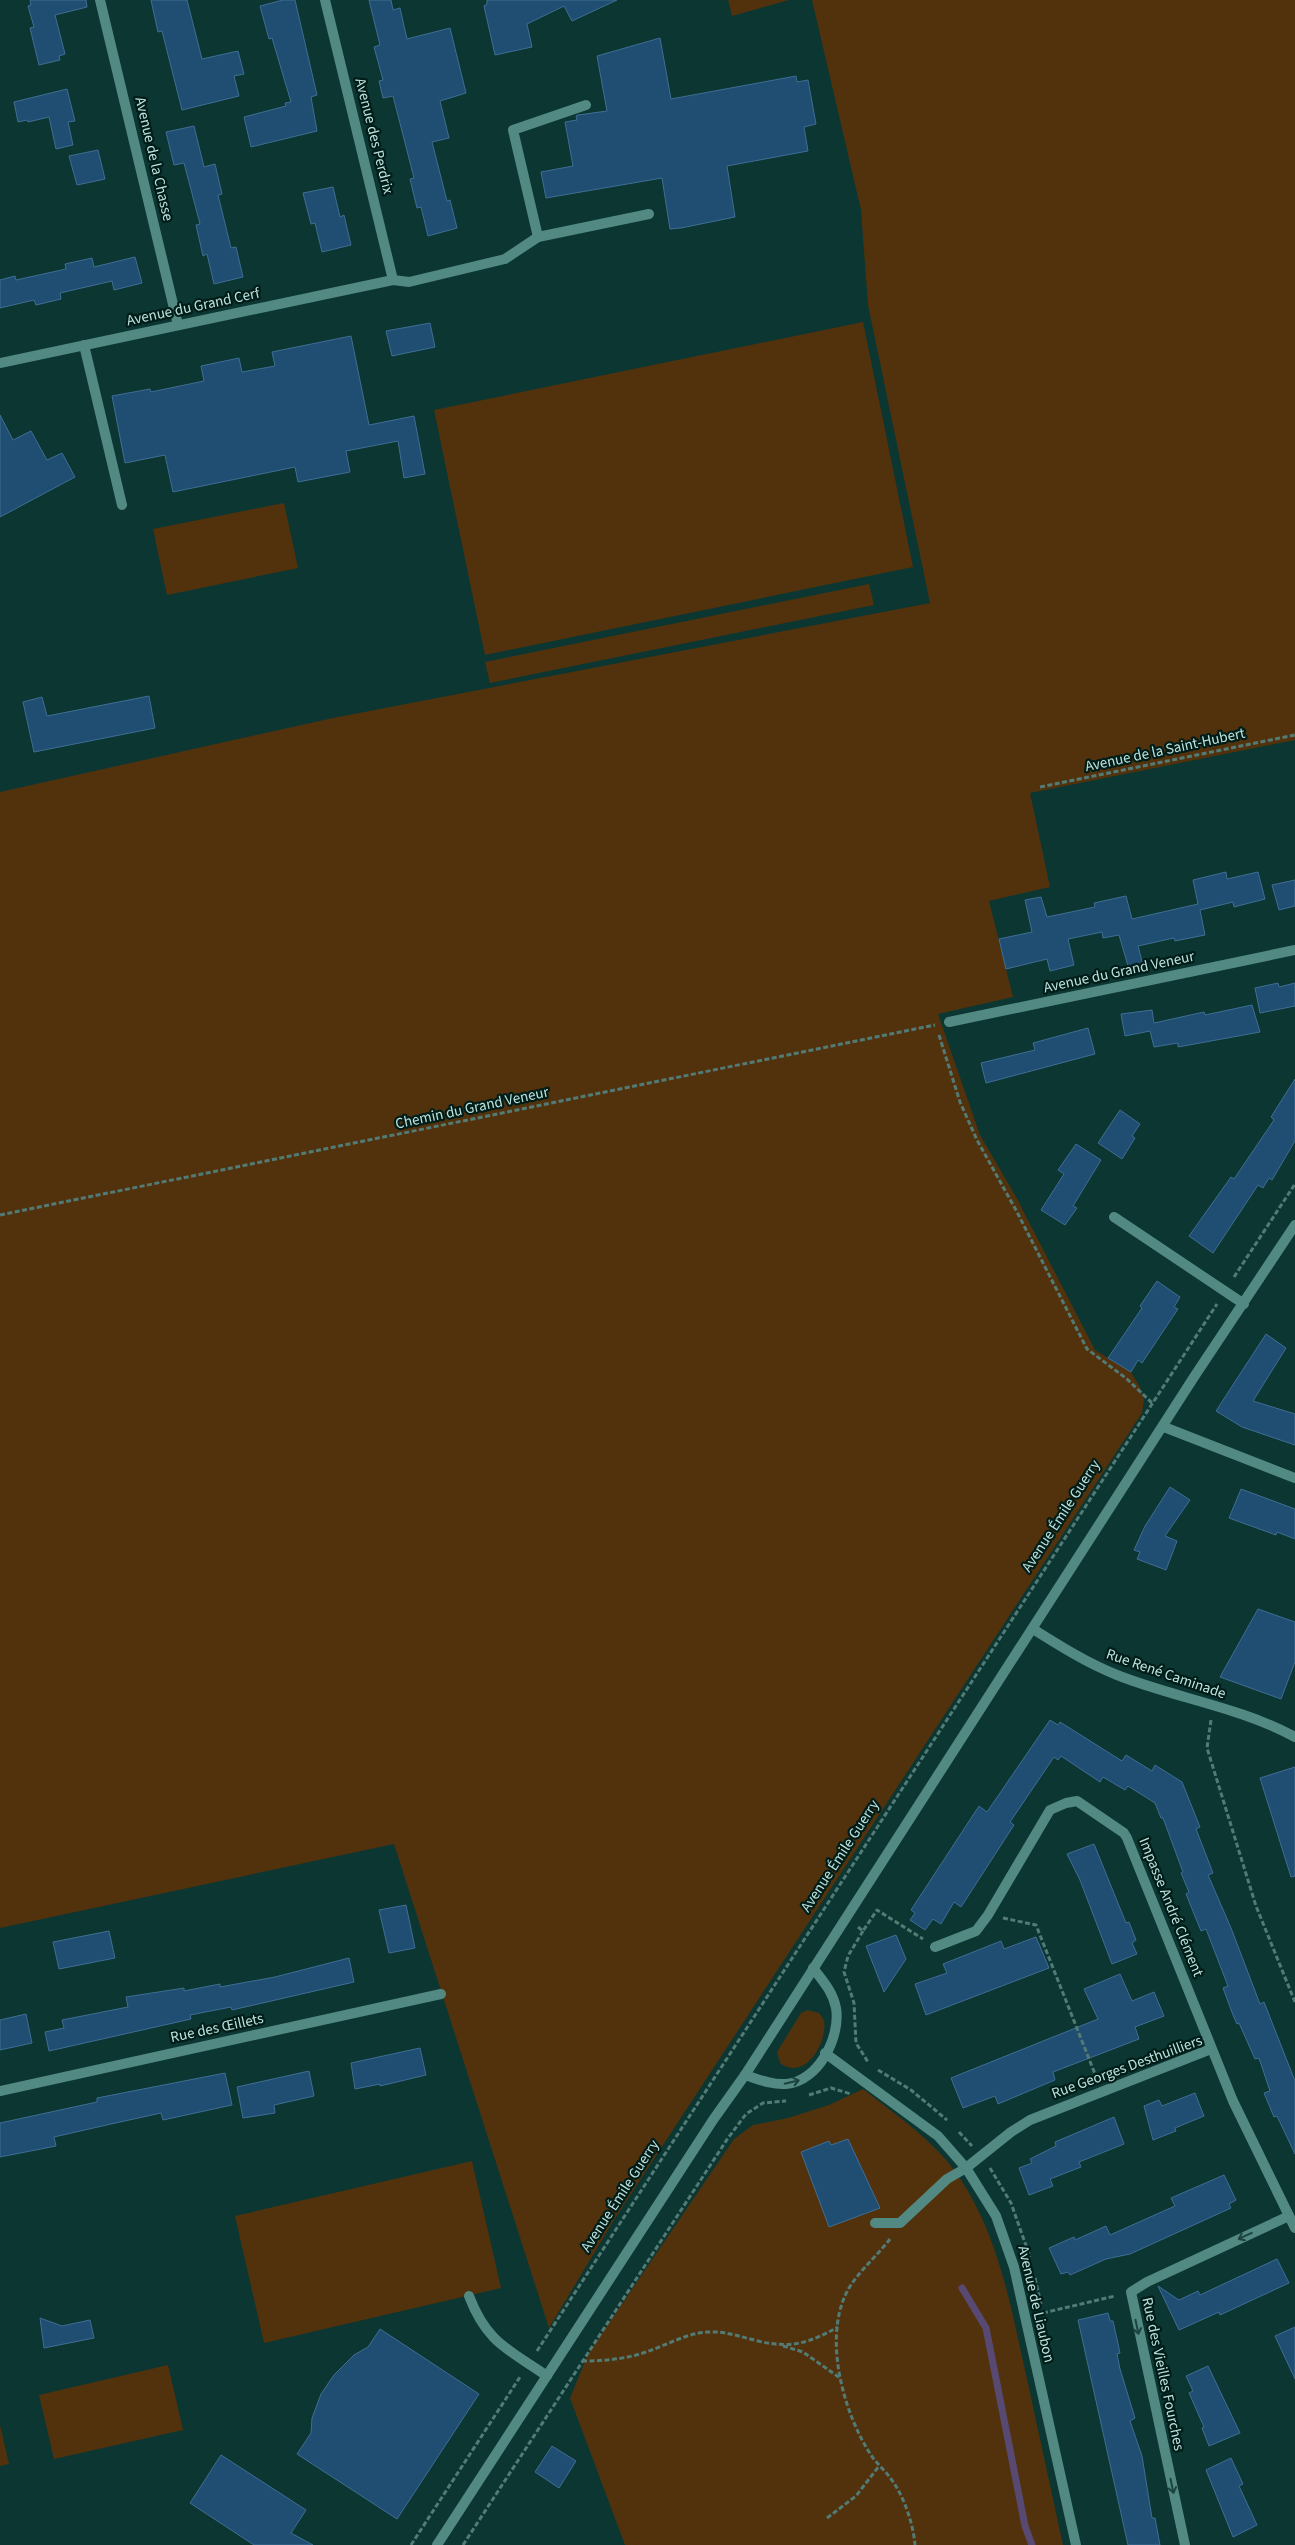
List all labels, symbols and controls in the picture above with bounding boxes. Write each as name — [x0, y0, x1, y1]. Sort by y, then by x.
street label: Avenue des Perdrix — [349, 76, 399, 196]
street label: Avenue de la Chasse — [130, 95, 178, 223]
street label: Avenue du Grand Cerf — [125, 283, 262, 331]
street label: Avenue de la Saint-Hubert — [1083, 723, 1247, 777]
street label: Avenue du Grand Veneur — [1042, 946, 1197, 998]
street label: Chemin du Grand Veneur — [393, 1081, 551, 1135]
street label: Avenue Émile Guerry — [1017, 1456, 1105, 1576]
street label: Rue René Caminade — [1103, 1644, 1229, 1704]
street label: Avenue Émile Guerry — [796, 1796, 884, 1916]
street label: Impasse André Clément — [1133, 1834, 1209, 1980]
street label: Rue des Œillets — [168, 2008, 266, 2048]
street label: Rue Georges Desthuilliers — [1049, 2030, 1205, 2104]
one-way arrow — [783, 2077, 799, 2086]
street label: Avenue Émile Guerry — [576, 2136, 664, 2256]
one-way arrow — [1238, 2232, 1253, 2242]
street label: Avenue de Liaubon — [1012, 2244, 1060, 2364]
street label: Rue des Vieilles Fourches — [1136, 2295, 1190, 2453]
one-way arrow — [1133, 2318, 1142, 2334]
one-way arrow — [1167, 2477, 1177, 2493]

